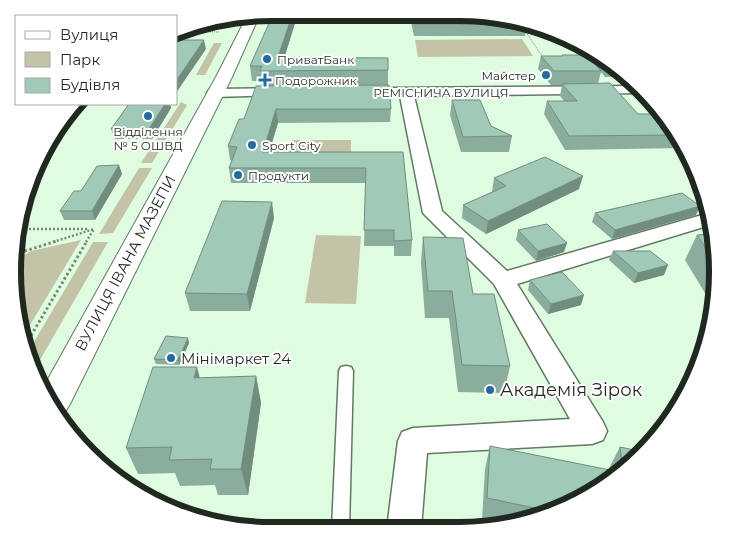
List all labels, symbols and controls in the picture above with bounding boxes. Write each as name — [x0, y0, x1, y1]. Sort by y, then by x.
legend — [15, 15, 178, 105]
text: Вулиця — [60, 25, 118, 44]
text: Парк — [60, 50, 100, 69]
place label: ПриватБанк — [277, 52, 354, 67]
marker: ПриватБанк — [261, 53, 273, 65]
place label: Майстер — [482, 68, 536, 83]
marker: Майстер — [540, 69, 552, 81]
place label: Подорожник — [275, 73, 357, 88]
marker: Подорожник — [259, 74, 271, 86]
text: Будівля — [60, 75, 120, 94]
street label: РЕМІСНИЧА ВУЛИЦЯ — [373, 85, 509, 100]
marker: Відділення № 5 ОШВД — [142, 110, 154, 122]
place label: Відділення № 5 ОШВД — [113, 124, 183, 153]
place label: Sport City — [262, 138, 321, 153]
marker: Sport City — [246, 139, 258, 151]
place label: Продукти — [248, 168, 309, 183]
marker: Продукти — [232, 169, 244, 181]
street label: ВУЛИЦЯ ІВАНА МАЗЕПИ — [71, 172, 179, 354]
place label: Мінімаркет 24 — [181, 349, 291, 368]
marker: Мінімаркет 24 — [165, 352, 177, 364]
place label: Академія Зірок — [500, 379, 643, 401]
marker: Академія Зірок — [484, 384, 496, 396]

